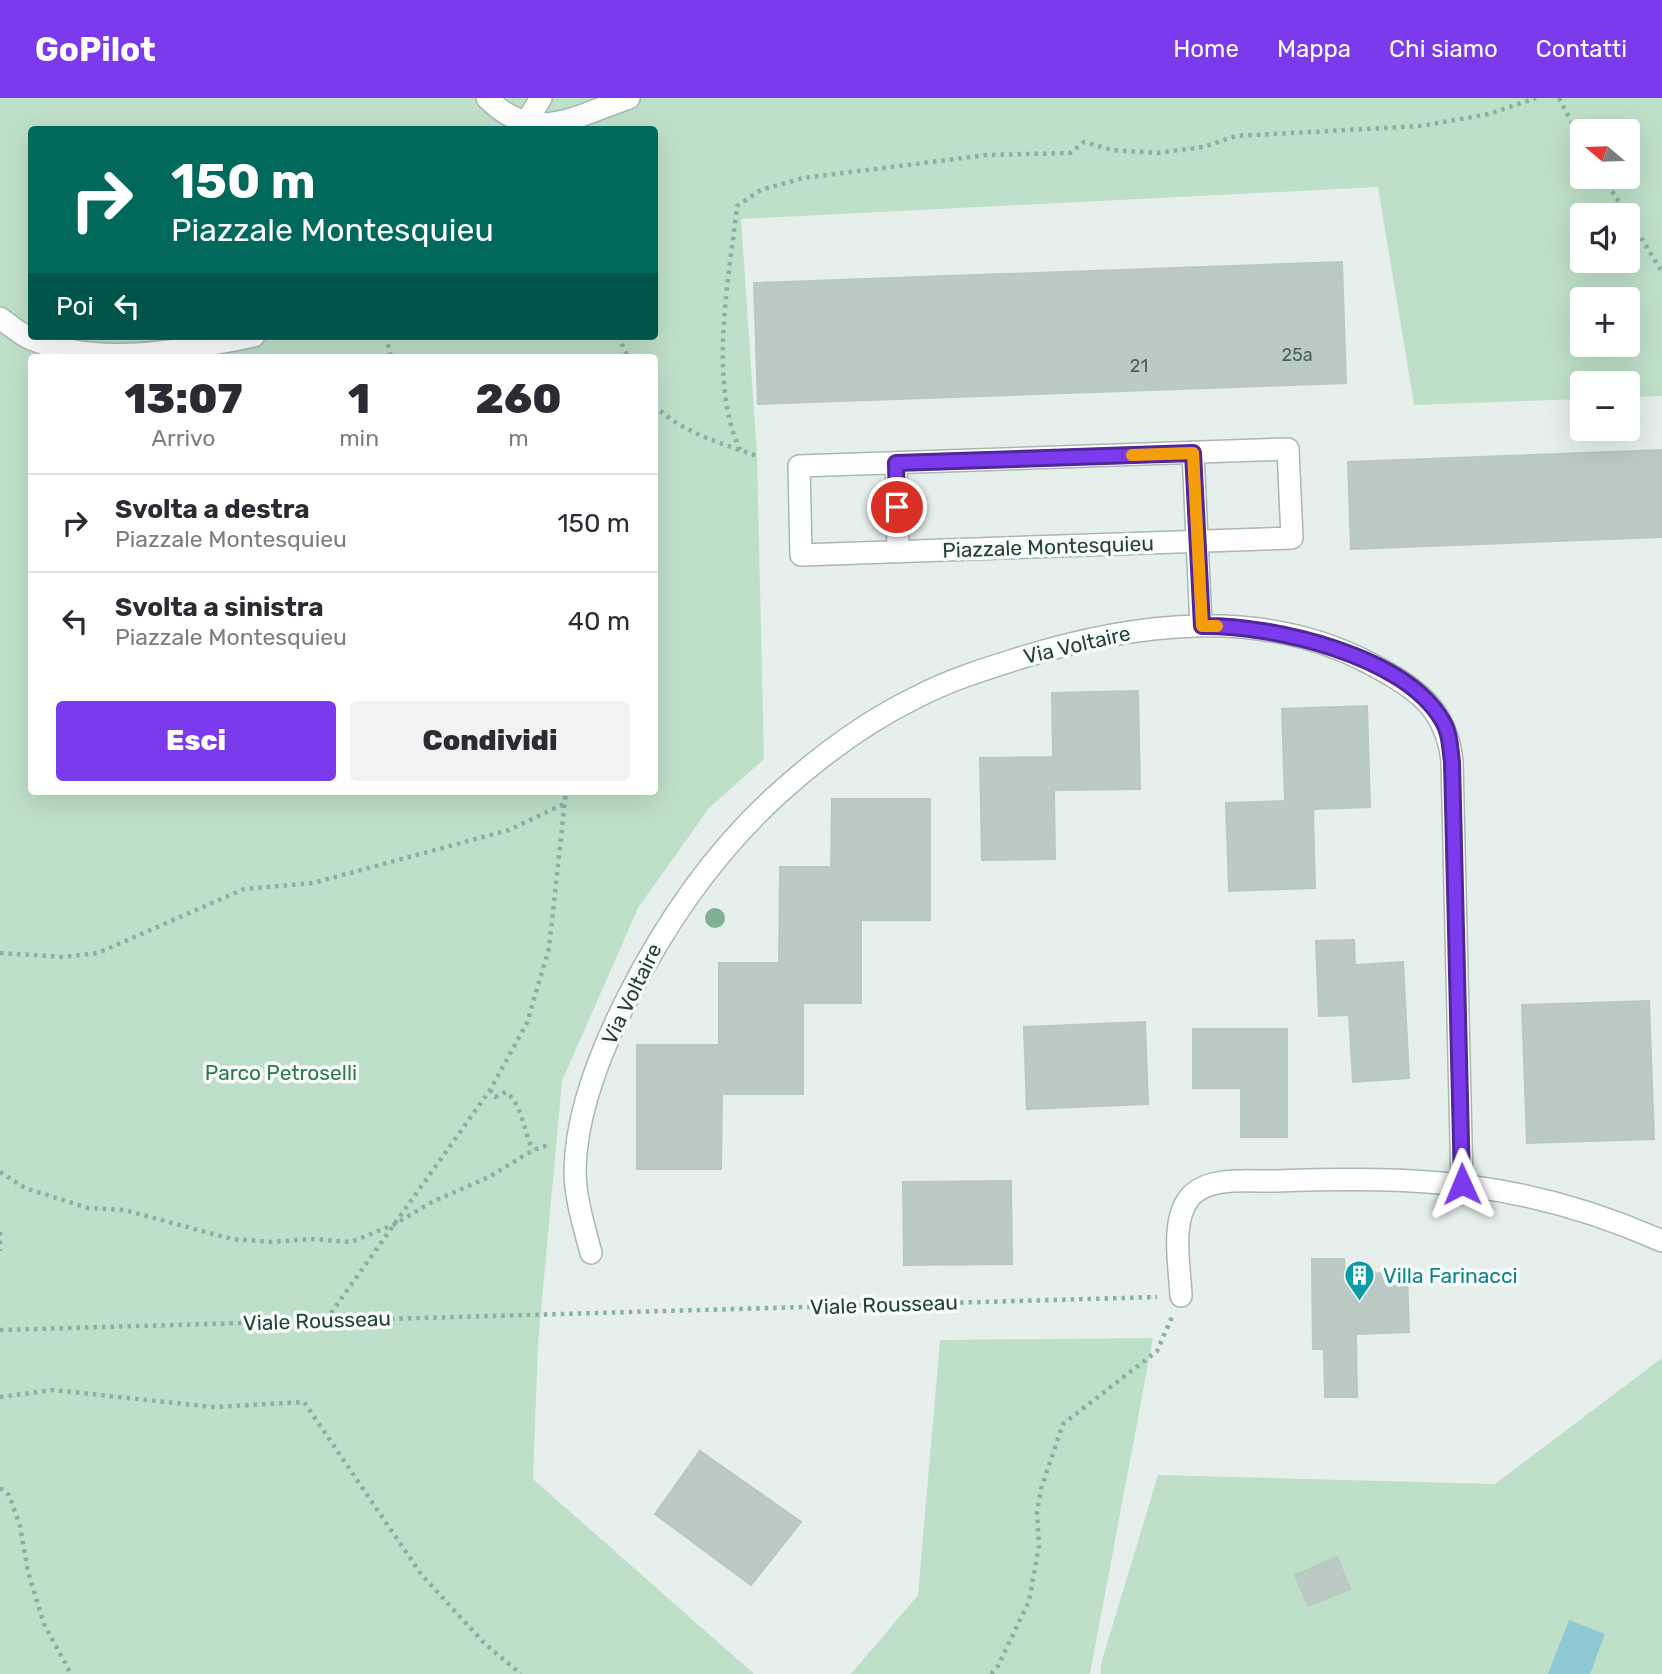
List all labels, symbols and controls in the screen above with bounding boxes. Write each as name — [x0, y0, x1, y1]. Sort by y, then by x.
text: GoPilot — [35, 30, 156, 69]
text: Home — [1173, 35, 1239, 63]
text: Mappa — [1277, 35, 1351, 63]
text: Chi siamo — [1389, 35, 1498, 63]
text: Contatti — [1536, 35, 1627, 63]
north arrow — [1570, 119, 1640, 189]
map controls — [1570, 119, 1640, 441]
text: 150 m — [171, 152, 316, 210]
icon: right — [56, 154, 147, 245]
button: sound — [1570, 203, 1640, 273]
text: Piazzale Montesquieu — [171, 211, 494, 249]
icon: left — [108, 287, 146, 325]
button: + — [1570, 287, 1640, 357]
text: Poi — [56, 291, 94, 322]
house number: 25a — [1281, 344, 1313, 366]
house number: 21 — [1130, 355, 1148, 377]
button: − — [1570, 371, 1640, 441]
text: 13:07 — [124, 374, 243, 424]
text: 1 — [348, 374, 370, 424]
text: 260 — [476, 374, 562, 424]
text: Arrivo — [152, 424, 216, 452]
text: min — [339, 424, 379, 452]
text: m — [508, 424, 529, 452]
pin — [867, 477, 927, 537]
icon: arrive — [878, 488, 916, 526]
text: Svolta a destra — [115, 494, 310, 525]
icon: right — [56, 504, 94, 542]
text: 150 m — [557, 508, 630, 539]
text: Piazzale Montesquieu — [115, 525, 347, 553]
street label: Piazzale Montesquieu — [942, 530, 1154, 563]
text: Svolta a sinistra — [115, 592, 324, 623]
icon: left — [56, 602, 94, 640]
text: 40 m — [568, 606, 630, 637]
street label: Via Voltaire — [1021, 620, 1133, 669]
text: Piazzale Montesquieu — [115, 623, 347, 651]
button: Esci — [56, 701, 336, 781]
button: Condividi — [350, 701, 630, 781]
street label: Via Voltaire — [596, 939, 667, 1048]
park label: Parco Petroselli — [205, 1060, 357, 1085]
position arrow — [1425, 1147, 1499, 1221]
building icon: Villa Farinacci — [1343, 1259, 1377, 1303]
place label: Villa Farinacci — [1383, 1263, 1518, 1288]
street label: Viale Rousseau — [810, 1289, 958, 1320]
street label: Viale Rousseau — [243, 1305, 391, 1336]

